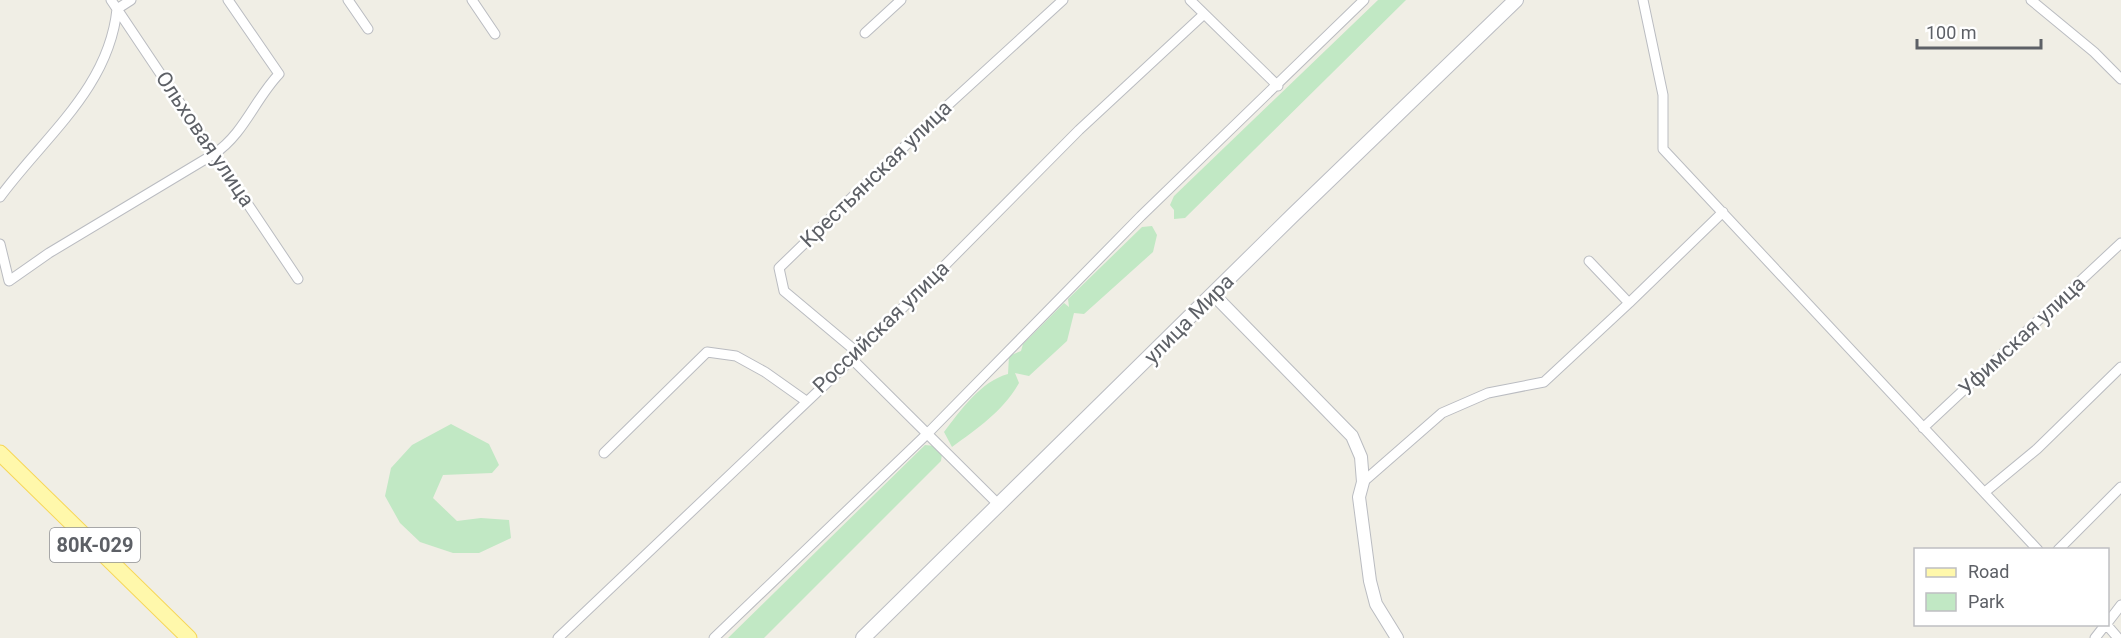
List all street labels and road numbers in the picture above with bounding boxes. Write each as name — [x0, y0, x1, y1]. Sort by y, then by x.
street label: Ольховая улица — [151, 67, 259, 211]
street label: Крестьянская улица — [796, 96, 956, 252]
street label: Российская улица — [808, 256, 954, 398]
street label: улица Мира — [1139, 269, 1239, 369]
street label: Уфимская улица — [1954, 271, 2090, 401]
road number: 80К-029 — [50, 528, 140, 562]

